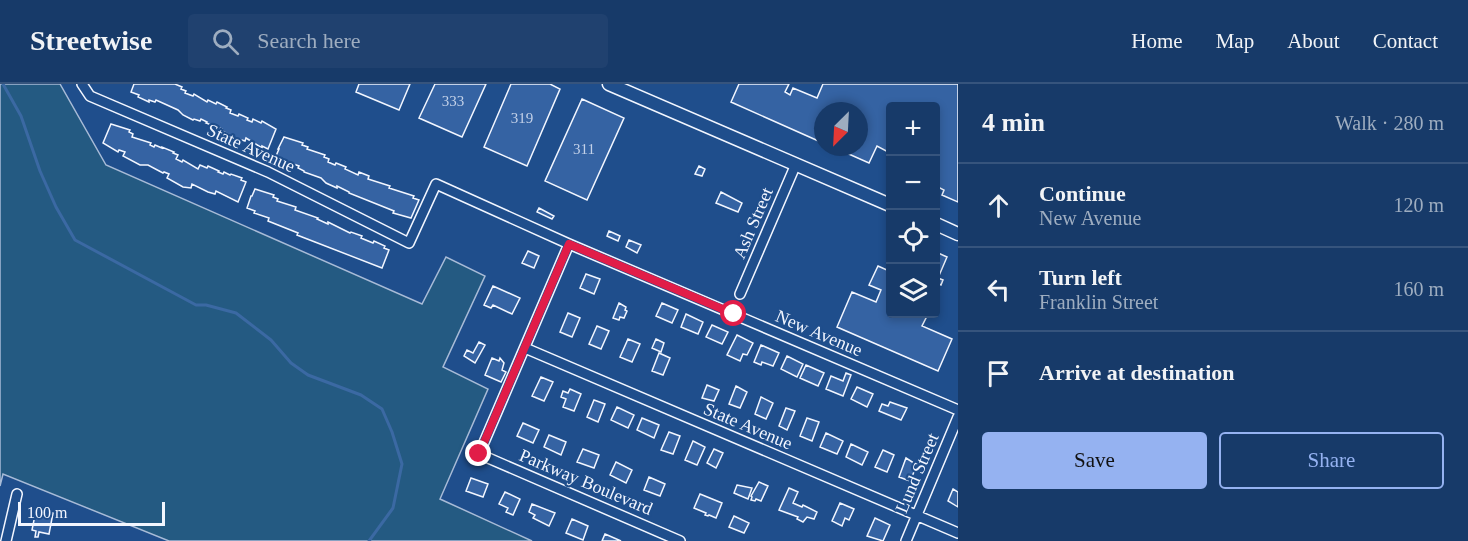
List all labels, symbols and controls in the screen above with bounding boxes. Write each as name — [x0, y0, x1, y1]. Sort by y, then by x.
search box — [188, 14, 608, 68]
text: Streetwise — [30, 25, 152, 56]
icon: search — [209, 25, 242, 58]
text: Search here — [257, 28, 361, 53]
text: Home — [1131, 29, 1183, 53]
text: Map — [1216, 29, 1254, 53]
text: About — [1287, 29, 1340, 53]
text: Contact — [1373, 29, 1438, 53]
house number: 333 — [442, 93, 464, 109]
north arrow — [814, 102, 868, 156]
map controls — [886, 102, 940, 318]
button: + — [886, 102, 940, 156]
text: 4 min — [982, 108, 1045, 137]
house number: 319 — [511, 110, 533, 126]
text: Walk · 280 m — [1335, 112, 1444, 134]
street label: State Avenue — [204, 120, 298, 176]
house number: 311 — [573, 141, 595, 157]
button: − — [886, 156, 940, 210]
text: Continue — [1039, 181, 1126, 206]
street label: Ash Street — [729, 184, 777, 262]
icon: ahead — [982, 189, 1015, 222]
text: 120 m — [1393, 194, 1444, 216]
text: New Avenue — [1039, 207, 1141, 229]
button: locate — [886, 210, 940, 264]
button: layers — [886, 264, 940, 318]
text: Turn left — [1039, 265, 1122, 290]
icon: left — [982, 273, 1015, 306]
text: 160 m — [1393, 278, 1444, 300]
text: Franklin Street — [1039, 291, 1158, 313]
route start — [720, 300, 746, 326]
street label: New Avenue — [773, 306, 865, 360]
icon: arrive — [982, 357, 1015, 390]
text: Arrive at destination — [1039, 360, 1235, 385]
street label: State Avenue — [701, 398, 795, 454]
street label: Lund Street — [891, 430, 943, 516]
button: Save — [982, 432, 1207, 489]
button: Share — [1219, 432, 1444, 489]
route end — [465, 440, 491, 466]
street label: Parkway Boulevard — [517, 445, 655, 519]
scale bar — [18, 499, 165, 526]
text: 100 m — [27, 504, 67, 521]

